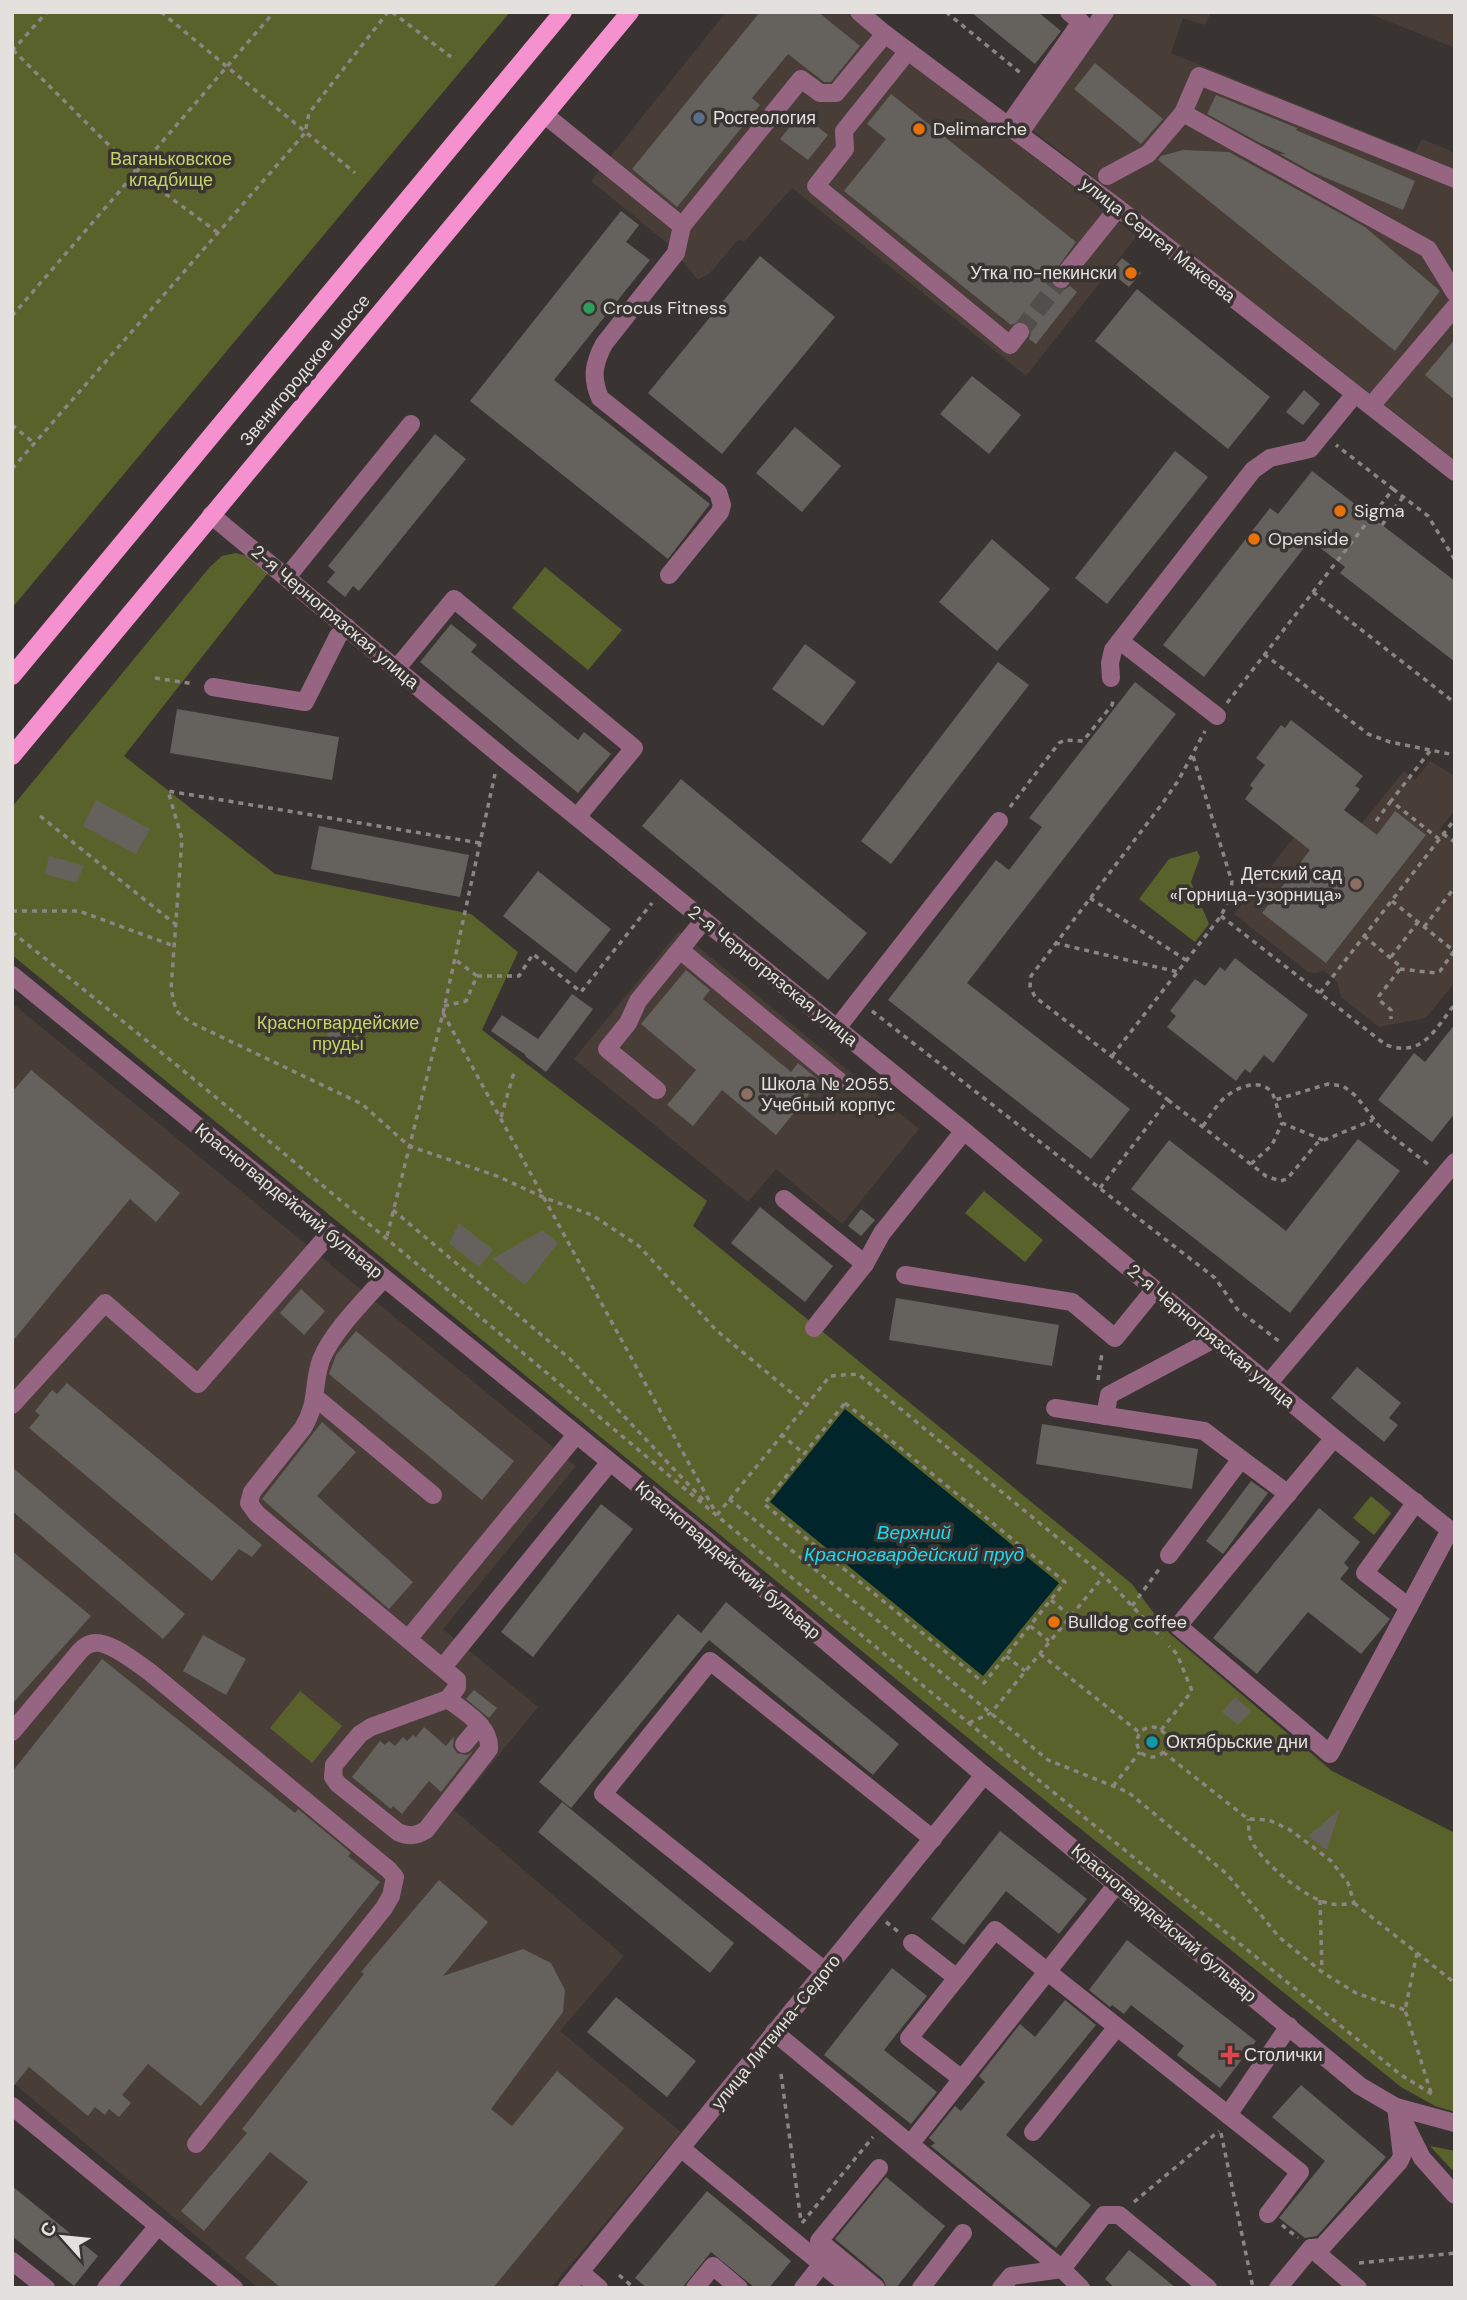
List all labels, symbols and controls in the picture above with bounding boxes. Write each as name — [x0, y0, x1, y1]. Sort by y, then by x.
place label: Росгеология — [713, 106, 816, 130]
marker: Росгеология — [691, 110, 707, 126]
place label: Delimarche — [933, 117, 1027, 141]
marker: Delimarche — [911, 121, 927, 137]
park label: Ваганьковское кладбище — [110, 147, 232, 192]
street label: улица Сергея Макеева — [1075, 172, 1241, 309]
place label: Утка по-пекински — [970, 261, 1117, 285]
marker: Утка по-пекински — [1123, 265, 1139, 281]
street label: Звенигородское шоссе — [234, 289, 376, 451]
place label: Crocus Fitness — [603, 296, 727, 320]
marker: Crocus Fitness — [581, 300, 597, 316]
place label: Sigma — [1354, 499, 1405, 523]
marker: Sigma — [1332, 503, 1348, 519]
place label: Openside — [1268, 527, 1349, 551]
marker: Openside — [1246, 531, 1262, 547]
street label: 2-я Черногрязская улица — [246, 540, 425, 695]
place label: Детский сад «Горница-узорница» — [1170, 862, 1342, 907]
marker: Детский сад «Горница-узорница» — [1348, 876, 1364, 892]
street label: 2-я Черногрязская улица — [683, 900, 864, 1053]
park label: Красногвардейские пруды — [257, 1011, 419, 1056]
place label: Школа № 2055. Учебный корпус — [761, 1072, 895, 1117]
marker: Школа № 2055. Учебный корпус — [739, 1086, 755, 1102]
street label: Красногвардейский бульвар — [190, 1118, 388, 1284]
street label: 2-я Черногрязская улица — [1122, 1259, 1301, 1414]
street label: Красногвардейский бульвар — [630, 1475, 826, 1645]
water label: Верхний Красногвардейский пруд — [804, 1520, 1024, 1567]
place label: Bulldog coffee — [1068, 1610, 1187, 1634]
marker: Bulldog coffee — [1046, 1614, 1062, 1630]
place label: Октябрьские дни — [1166, 1730, 1308, 1754]
marker: Октябрьские дни — [1144, 1734, 1160, 1750]
street label: Красногвардейский бульвар — [1066, 1838, 1262, 2008]
street label: улица Литвина-Седого — [706, 1949, 846, 2115]
place label: Столички — [1244, 2043, 1323, 2067]
marker: Столички — [1222, 2047, 1238, 2063]
north arrow — [28, 2202, 98, 2272]
text: С — [34, 2217, 63, 2241]

